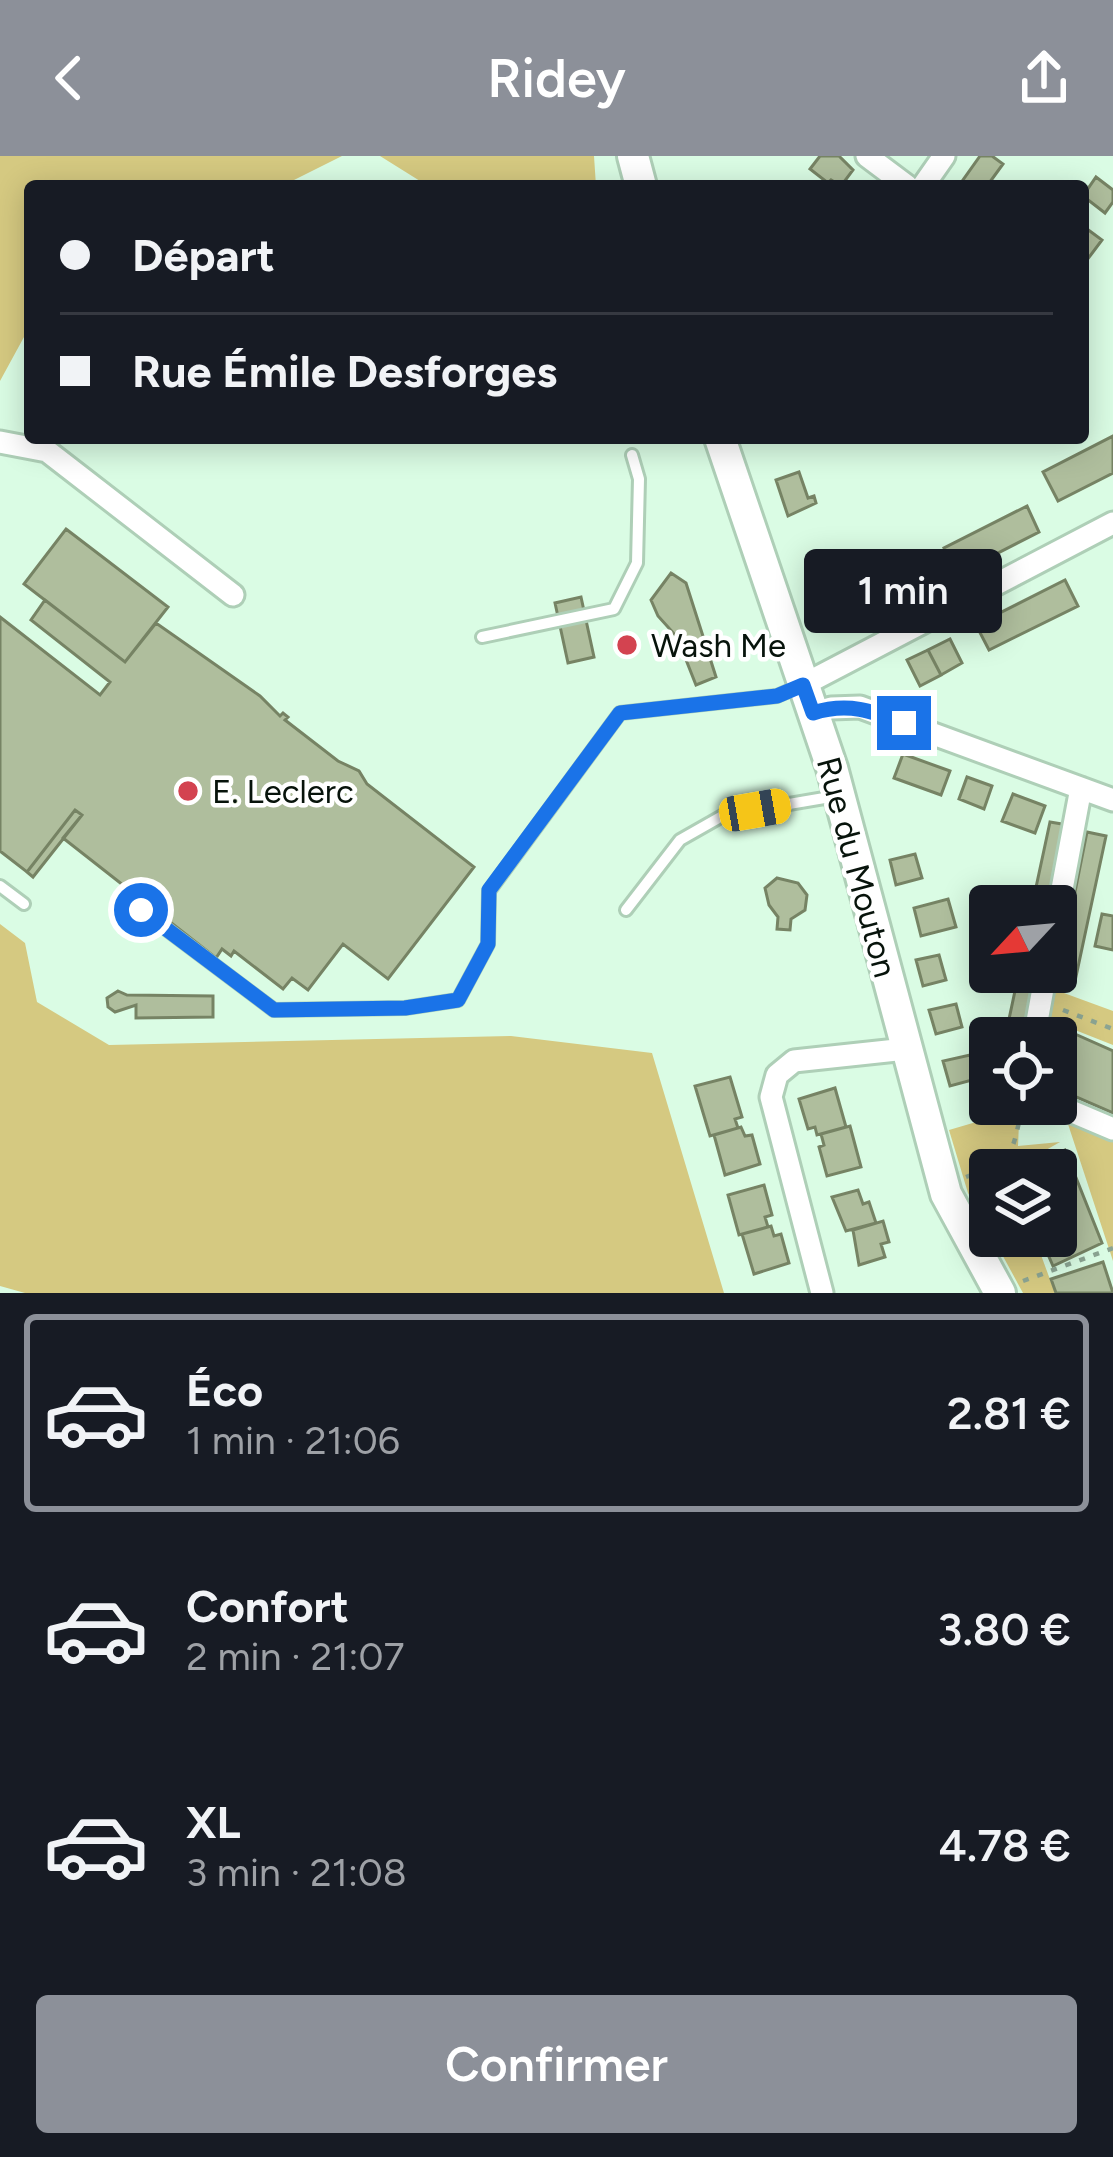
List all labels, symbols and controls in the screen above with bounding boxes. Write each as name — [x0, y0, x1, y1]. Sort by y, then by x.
icon: back — [36, 45, 102, 111]
icon: share — [1011, 45, 1077, 111]
text: Ridey — [487, 46, 626, 111]
text: Départ — [132, 228, 275, 282]
text: Rue Émile Desforges — [132, 344, 557, 398]
callout: 1 min — [805, 549, 1003, 633]
text: 1 min — [857, 567, 949, 614]
place label: Wash Me — [651, 626, 786, 665]
marker: Wash Me — [614, 632, 640, 658]
route end — [877, 696, 931, 750]
street label: Rue du Mouton — [809, 753, 905, 981]
place label: E. Leclerc — [212, 772, 354, 811]
marker: E. Leclerc — [175, 778, 201, 804]
car — [716, 786, 794, 834]
route start — [114, 883, 168, 937]
north arrow — [969, 885, 1077, 993]
map controls — [969, 885, 1077, 1257]
button: locate — [969, 1017, 1077, 1125]
button: layers — [969, 1149, 1077, 1257]
icon: car — [42, 1359, 150, 1467]
text: Éco — [186, 1363, 263, 1417]
text: 2.81 € — [947, 1386, 1071, 1440]
text: 1 min · 21:06 — [186, 1417, 400, 1464]
icon: car — [42, 1575, 150, 1683]
text: Confort — [186, 1579, 349, 1633]
text: 3.80 € — [938, 1602, 1071, 1656]
text: 2 min · 21:07 — [186, 1633, 404, 1680]
icon: car — [42, 1791, 150, 1899]
text: XL — [186, 1795, 241, 1849]
text: 4.78 € — [939, 1818, 1071, 1872]
text: 3 min · 21:08 — [186, 1849, 407, 1896]
button: Confirmer — [36, 1995, 1077, 2133]

